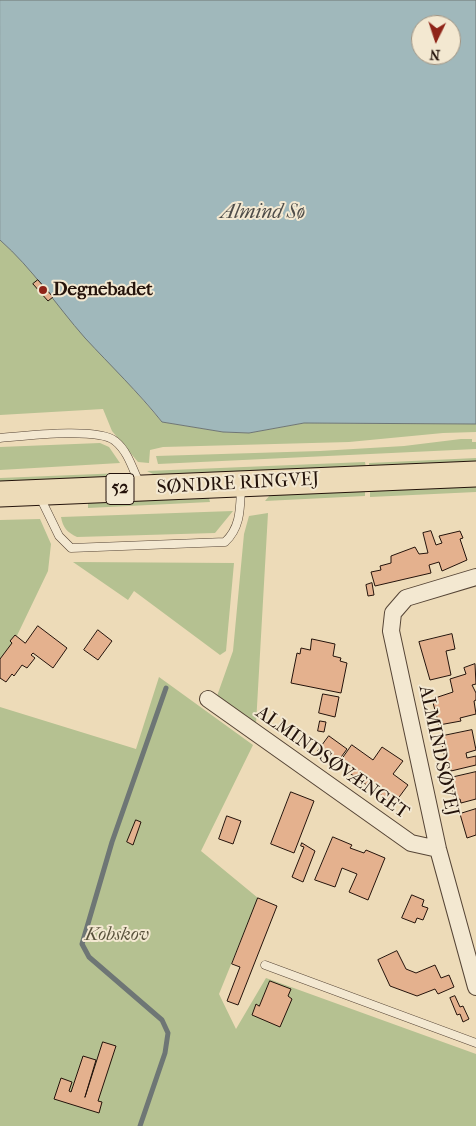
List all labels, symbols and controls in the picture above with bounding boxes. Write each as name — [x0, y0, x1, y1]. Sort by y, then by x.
north arrow — [411, 15, 461, 65]
text: N — [429, 46, 441, 63]
water label: Almind Sø — [221, 201, 305, 225]
place label: Degnebadet — [53, 279, 153, 301]
marker: Degnebadet — [37, 284, 49, 296]
street label: SØNDRE RINGVEJ — [156, 468, 320, 500]
road number: 52 — [106, 474, 134, 504]
street label: ALMINDSØVEJ — [413, 684, 463, 818]
street label: ALMINDSØVÆNGET — [251, 701, 413, 825]
park label: Kobskov — [85, 924, 149, 946]

